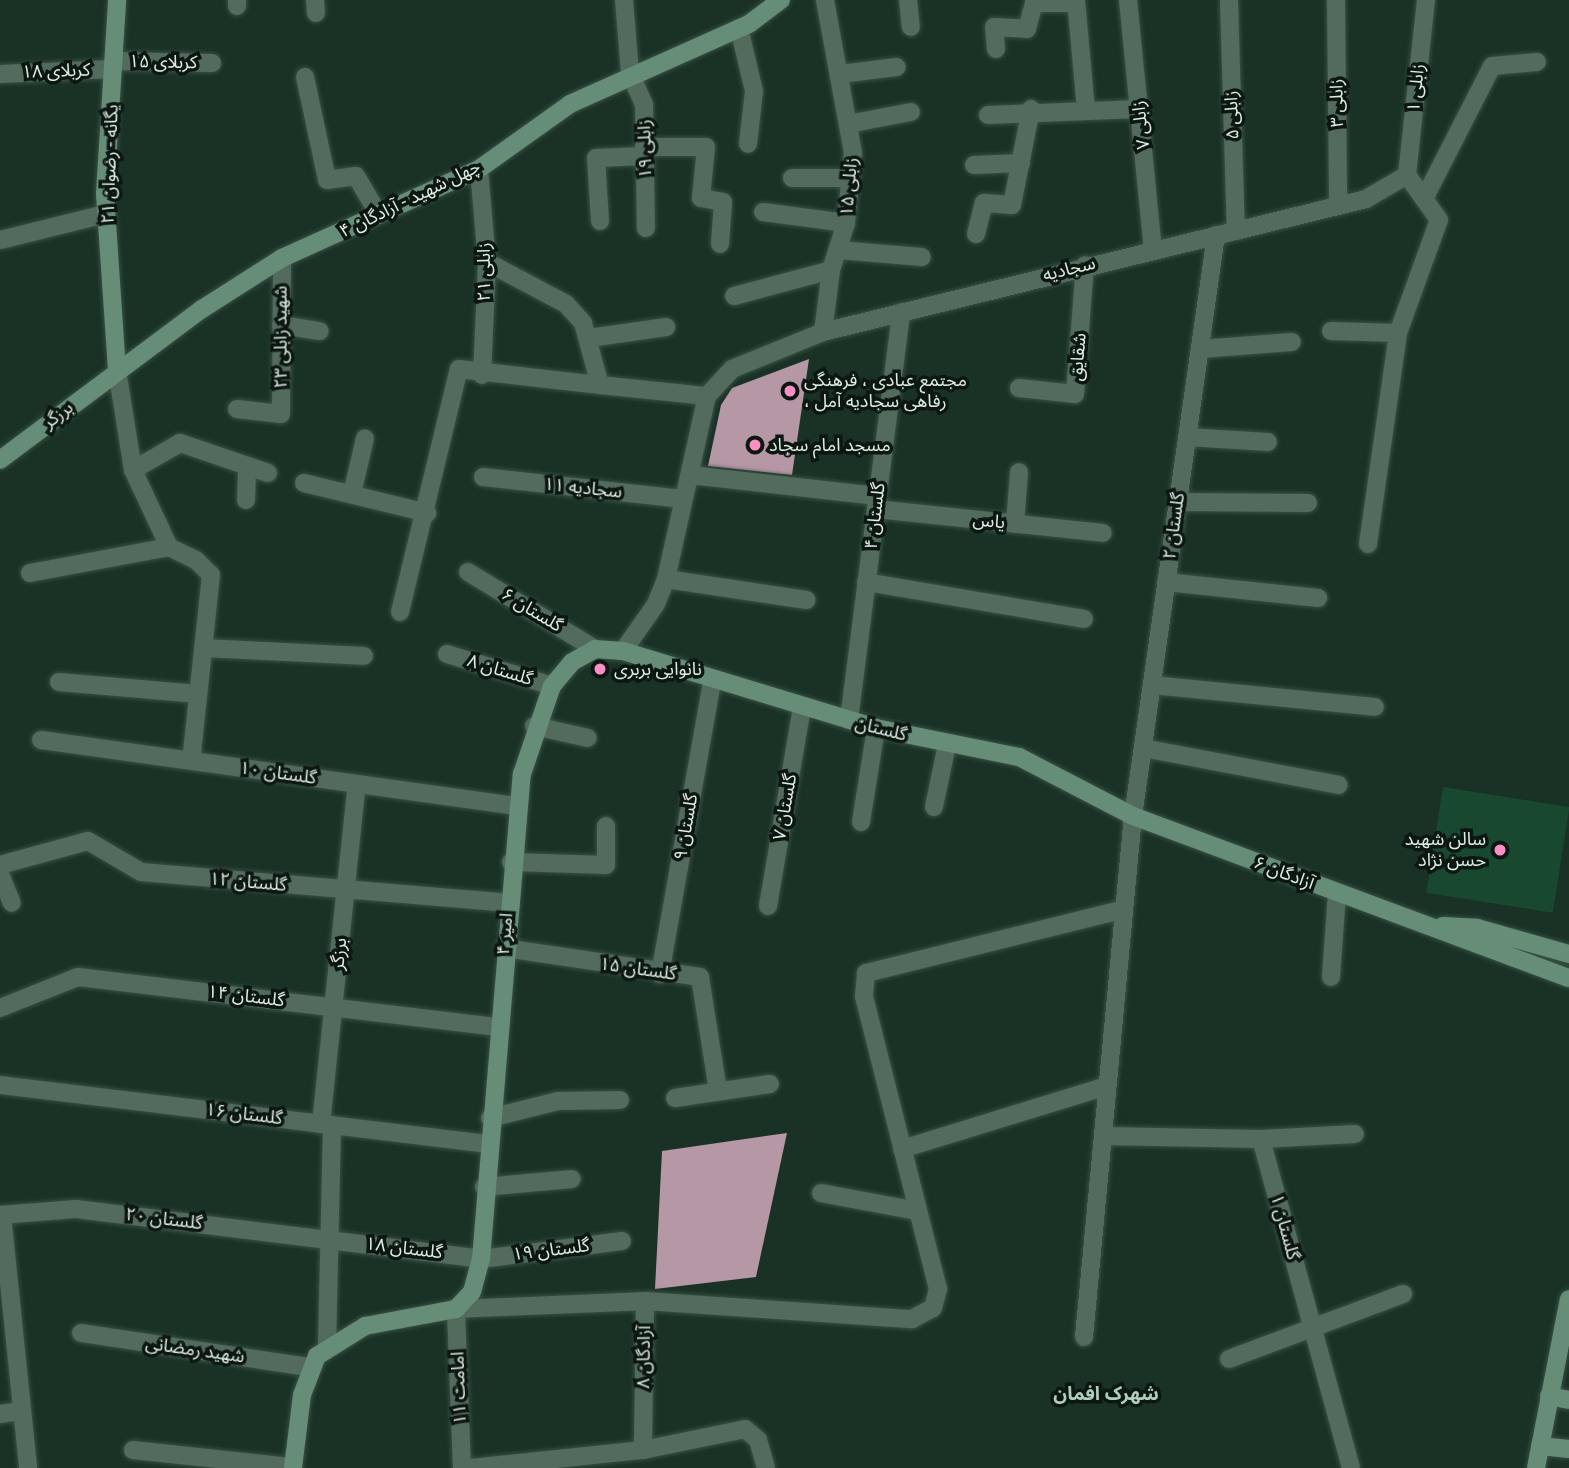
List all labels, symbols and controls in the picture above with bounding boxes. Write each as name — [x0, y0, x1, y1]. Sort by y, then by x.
street label: کربلای ۱۵ — [129, 51, 197, 73]
street label: کربلای ۱۸ — [21, 59, 91, 83]
street label: زابلی ۱ — [1403, 63, 1429, 113]
street label: زابلی ۳ — [1326, 78, 1348, 128]
street label: زابلی ۵ — [1220, 90, 1244, 140]
street label: زابلی ۷ — [1128, 100, 1154, 150]
street label: یگانه - رضوان ۲۱ — [97, 104, 123, 224]
street label: زابلی ۱۹ — [634, 119, 656, 179]
street label: چهل شهید - آزادگان ۴ — [336, 156, 484, 242]
street label: زابلی ۱۵ — [836, 157, 862, 217]
street label: زابلی ۲۱ — [473, 243, 495, 301]
street label: سجادیه — [1040, 252, 1098, 286]
street label: شهید زابلی ۲۳ — [270, 286, 292, 388]
street label: شقایق — [1065, 332, 1091, 382]
place label: مجتمع عبادی ، فرهنگی ، رفاهی سجادیه آمل — [804, 370, 967, 412]
marker: مجتمع عبادی ، فرهنگی ، رفاهی سجادیه آمل — [782, 383, 798, 399]
street label: برزگر — [39, 397, 77, 433]
place label: مسجد امام سجاد — [769, 434, 891, 456]
marker: مسجد امام سجاد — [747, 437, 763, 453]
street label: سجادیه ۱۱ — [543, 473, 623, 503]
street label: گلستان ۴ — [860, 481, 890, 551]
street label: گلستان ۲ — [1159, 491, 1189, 561]
street label: یاس — [972, 509, 1006, 533]
street label: گلستان ۶ — [498, 583, 566, 637]
street label: گلستان ۸ — [465, 650, 535, 690]
place label: نانوایی بربری — [614, 658, 702, 680]
marker: نانوایی بربری — [592, 661, 608, 677]
street label: گلستان — [853, 712, 909, 746]
street label: گلستان ۱۰ — [238, 757, 318, 789]
street label: گلستان ۷ — [769, 772, 801, 842]
street label: گلستان ۹ — [670, 792, 702, 862]
place label: سالن شهید حسن نژاد — [1405, 829, 1486, 872]
marker: سالن شهید حسن نژاد — [1492, 842, 1508, 858]
street label: آزادگان ۶ — [1251, 852, 1317, 894]
street label: گلستان ۱۲ — [208, 868, 288, 896]
street label: امیر ۴ — [492, 912, 518, 956]
street label: برزگر — [327, 937, 351, 971]
street label: گلستان ۱۵ — [598, 953, 678, 985]
street label: گلستان ۱۴ — [206, 981, 286, 1011]
street label: گلستان ۱۶ — [204, 1099, 284, 1129]
street label: گلستان ۱ — [1266, 1192, 1304, 1262]
street label: گلستان ۲۰ — [124, 1204, 204, 1234]
street label: گلستان ۱۸ — [364, 1233, 444, 1263]
street label: گلستان ۱۹ — [511, 1235, 591, 1265]
street label: آزادگان ۸ — [633, 1325, 655, 1389]
street label: شهید رمضانی — [144, 1332, 246, 1368]
street label: امامت ۱۱ — [447, 1351, 471, 1425]
district label: شهرک افمان — [1053, 1383, 1159, 1405]

